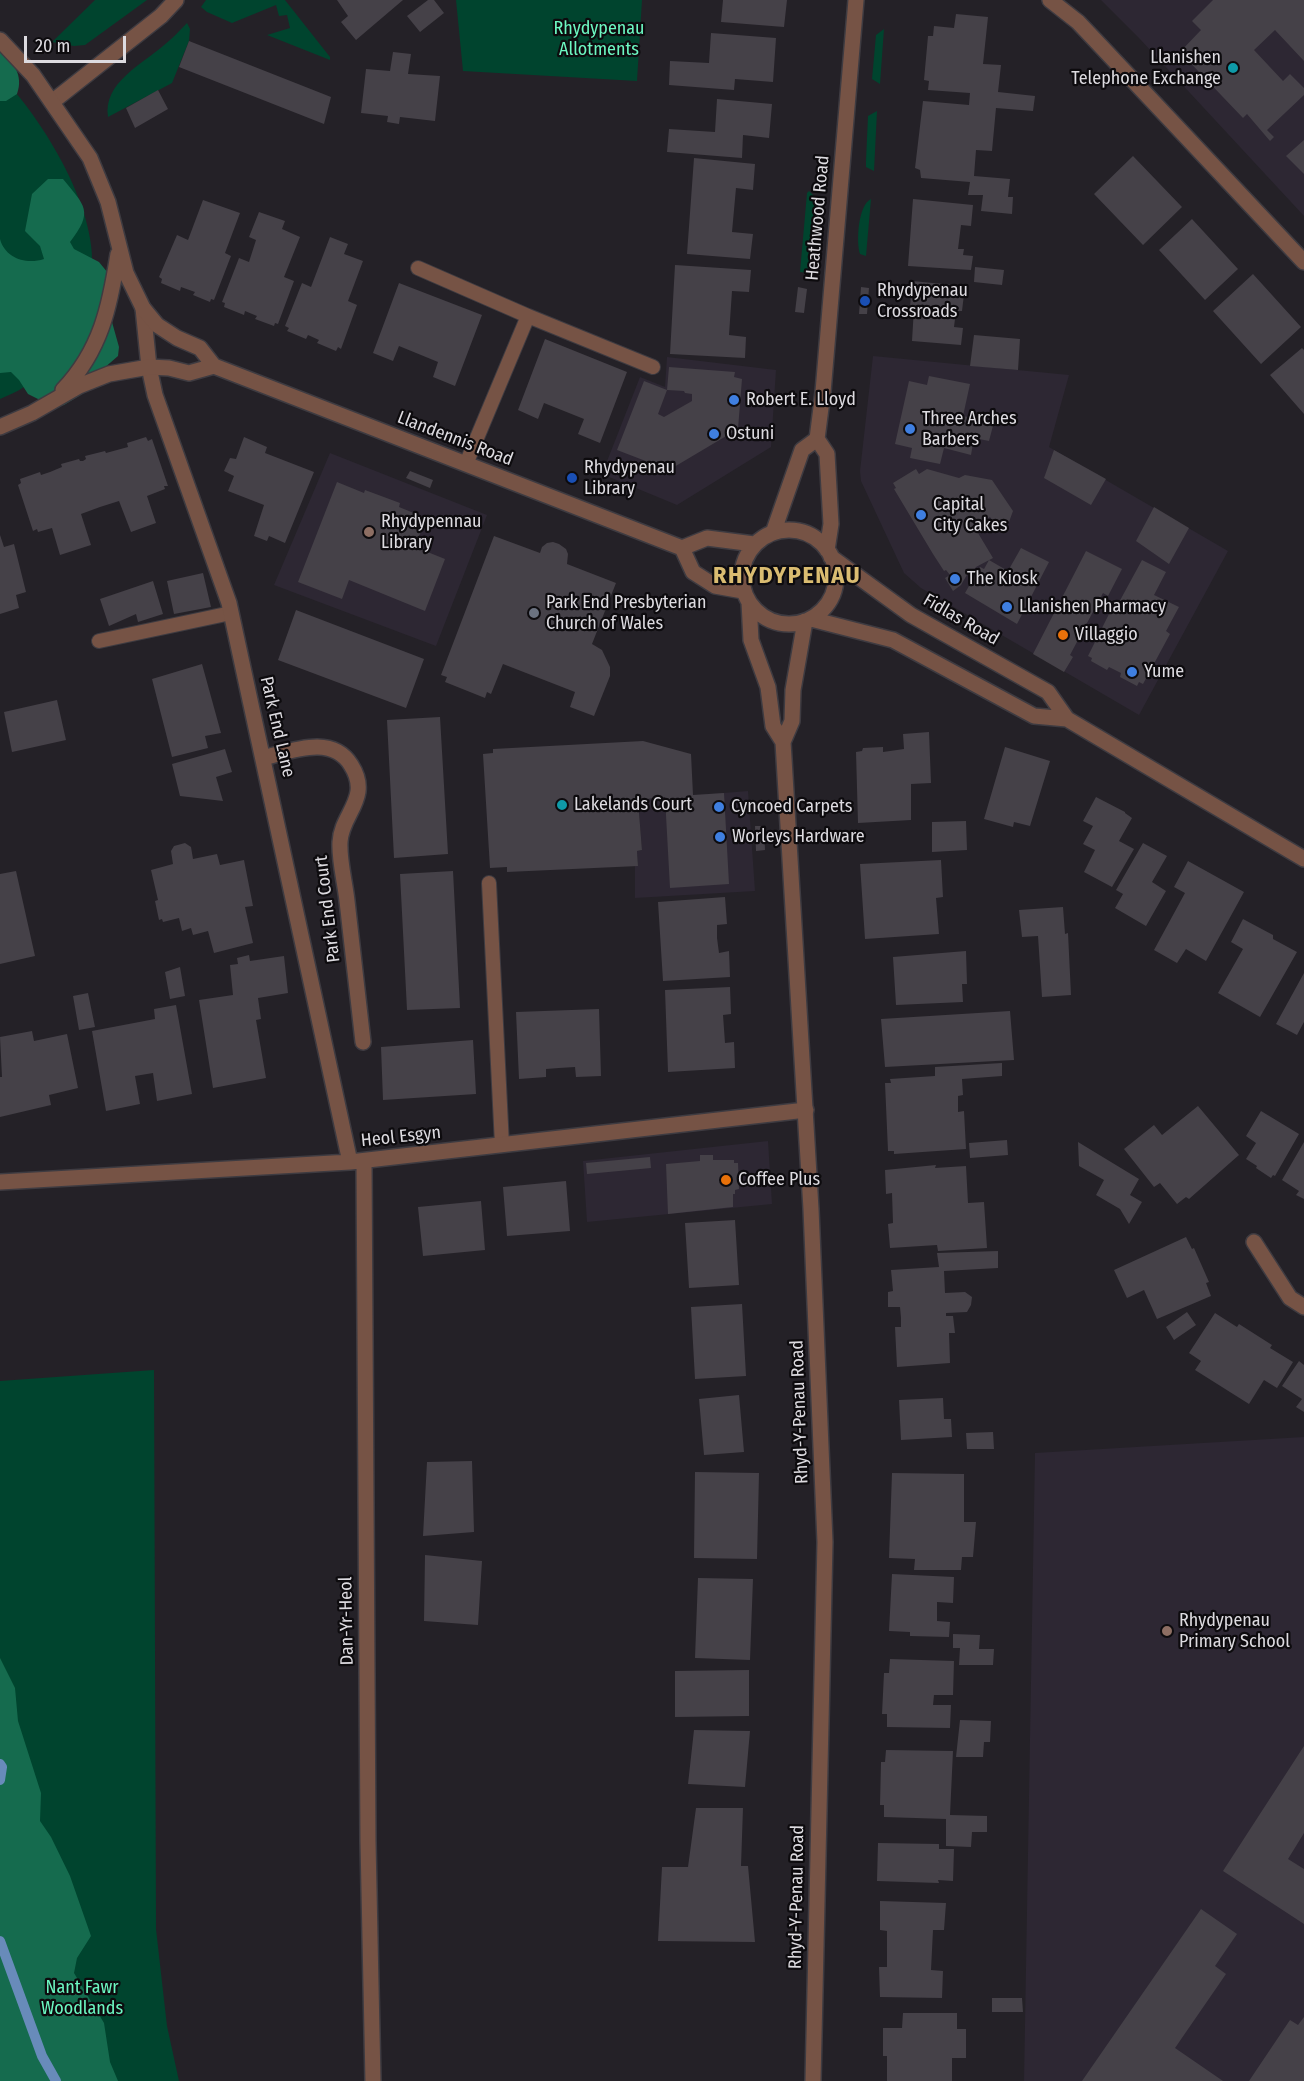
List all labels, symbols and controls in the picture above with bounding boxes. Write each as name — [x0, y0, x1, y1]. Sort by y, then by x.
park label: Rhydypenau Allotments — [554, 18, 644, 60]
scale bar — [27, 24, 129, 62]
text: 20 m — [35, 35, 70, 57]
place label: Llanishen Telephone Exchange — [1071, 47, 1221, 90]
marker: Llanishen Telephone Exchange — [1226, 61, 1240, 75]
street label: Heathwood Road — [802, 154, 834, 282]
place label: Rhydypenau Crossroads — [877, 280, 968, 322]
marker: Rhydypenau Crossroads — [858, 294, 872, 308]
place label: Robert E. Lloyd — [746, 389, 856, 411]
marker: Robert E. Lloyd — [727, 393, 741, 407]
street label: Llandennis Road — [394, 407, 516, 471]
place label: Three Arches Barbers — [922, 408, 1017, 450]
marker: Three Arches Barbers — [903, 422, 917, 436]
place label: Ostuni — [726, 423, 774, 445]
marker: Ostuni — [707, 427, 721, 441]
place label: Rhydypenau Library — [584, 457, 675, 500]
marker: Rhydypenau Library — [565, 471, 579, 485]
place label: Capital City Cakes — [933, 494, 1007, 536]
marker: Capital City Cakes — [914, 508, 928, 522]
place label: Rhydypennau Library — [381, 511, 481, 554]
marker: Rhydypennau Library — [362, 525, 376, 539]
district label: RHYDYPENAU — [713, 562, 861, 590]
place label: The Kiosk — [967, 568, 1038, 590]
marker: The Kiosk — [948, 572, 962, 586]
street label: Fidlas Road — [919, 590, 1003, 650]
place label: Park End Presbyterian Church of Wales — [546, 592, 706, 634]
place label: Llanishen Pharmacy — [1019, 596, 1166, 618]
marker: Llanishen Pharmacy — [1000, 600, 1014, 614]
marker: Park End Presbyterian Church of Wales — [527, 606, 541, 620]
place label: Villaggio — [1075, 624, 1138, 646]
marker: Villaggio — [1056, 628, 1070, 642]
place label: Yume — [1144, 661, 1184, 683]
marker: Yume — [1125, 665, 1139, 679]
street label: Park End Lane — [255, 674, 299, 780]
place label: Lakelands Court — [574, 794, 692, 816]
place label: Cyncoed Carpets — [731, 796, 852, 818]
marker: Lakelands Court — [555, 798, 569, 812]
marker: Cyncoed Carpets — [712, 800, 726, 814]
place label: Worleys Hardware — [732, 826, 865, 848]
marker: Worleys Hardware — [713, 830, 727, 844]
street label: Park End Court — [311, 854, 345, 964]
street label: Heol Esgyn — [360, 1122, 442, 1152]
place label: Coffee Plus — [738, 1169, 820, 1191]
marker: Coffee Plus — [719, 1173, 733, 1187]
street label: Rhyd-Y-Penau Road — [787, 1340, 813, 1484]
street label: Dan-Yr-Heol — [335, 1576, 359, 1666]
place label: Rhydypenau Primary School — [1179, 1610, 1290, 1652]
marker: Rhydypenau Primary School — [1160, 1624, 1174, 1638]
street label: Rhyd-Y-Penau Road — [785, 1825, 809, 1969]
park label: Nant Fawr Woodlands — [41, 1977, 123, 2020]

